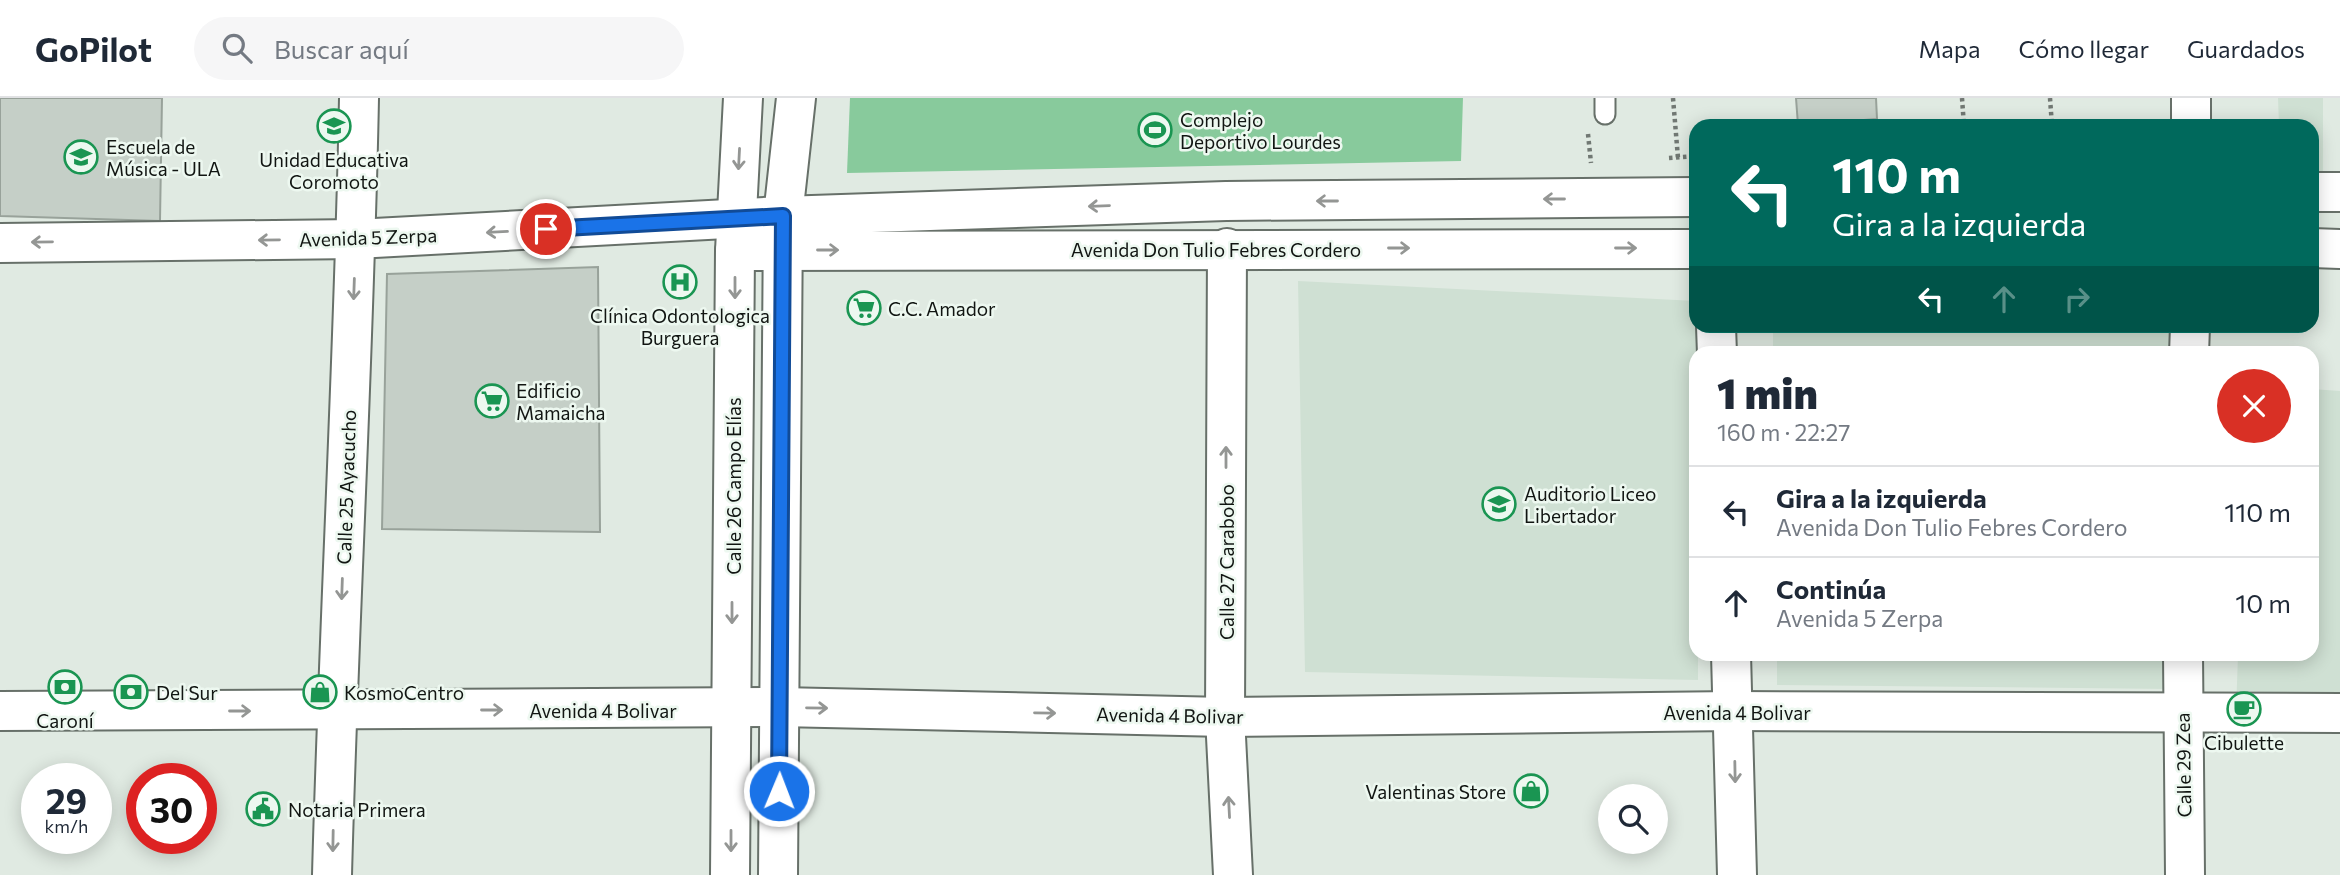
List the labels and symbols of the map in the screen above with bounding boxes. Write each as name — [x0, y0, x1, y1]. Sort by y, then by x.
school or university icon: Unidad Educativa Coromoto — [315, 107, 353, 145]
place label: Complejo Deportivo Lourdes — [1180, 108, 1341, 153]
sports icon: Complejo Deportivo Lourdes — [1136, 111, 1174, 149]
place label: Escuela de Música - ULA — [106, 135, 221, 180]
school or university icon: Escuela de Música - ULA — [62, 138, 100, 176]
one-way arrow — [733, 147, 746, 170]
place label: Unidad Educativa Coromoto — [259, 148, 409, 193]
one-way arrow — [1543, 192, 1566, 205]
one-way arrow — [1315, 194, 1338, 207]
pin — [516, 199, 576, 259]
one-way arrow — [1088, 199, 1111, 212]
street label: Avenida 5 Zerpa — [299, 223, 437, 251]
one-way arrow — [485, 225, 508, 238]
one-way arrow — [258, 233, 281, 247]
one-way arrow — [30, 236, 53, 249]
street label: Avenida Don Tulio Febres Cordero — [1071, 238, 1361, 261]
one-way arrow — [1387, 241, 1410, 255]
one-way arrow — [1614, 241, 1637, 255]
one-way arrow — [816, 243, 839, 257]
hospital icon: Clínica Odontologica Burguera — [661, 263, 699, 301]
one-way arrow — [728, 276, 742, 299]
one-way arrow — [348, 277, 361, 300]
supermarket icon: C.C. Amador — [845, 289, 883, 327]
place label: C.C. Amador — [888, 297, 996, 320]
place label: Clínica Odontologica Burguera — [590, 304, 770, 349]
place label: Edificio Mamaicha — [516, 379, 606, 424]
supermarket icon: Edificio Mamaicha — [473, 382, 511, 420]
street label: Calle 26 Campo Elías — [722, 397, 745, 575]
street label: Calle 25 Ayacucho — [332, 409, 360, 565]
one-way arrow — [1219, 446, 1233, 469]
place label: Auditorio Liceo Libertador — [1524, 482, 1656, 527]
street label: Calle 27 Carabobo — [1215, 484, 1238, 640]
school or university icon: Auditorio Liceo Libertador — [1480, 485, 1518, 523]
one-way arrow — [335, 578, 348, 601]
one-way arrow — [725, 601, 739, 624]
bank icon: Caroní — [46, 668, 84, 706]
bank icon: Del Sur — [112, 673, 150, 711]
shop icon: KosmoCentro — [301, 673, 339, 711]
place label: Del Sur — [156, 681, 218, 704]
place label: KosmoCentro — [344, 681, 464, 704]
cafe icon: Cibulette — [2225, 690, 2263, 728]
street label: Avenida 4 Bolivar — [529, 699, 677, 722]
one-way arrow — [805, 701, 828, 715]
street label: Avenida 4 Bolivar — [1663, 701, 1811, 724]
street label: Avenida 4 Bolivar — [1096, 702, 1244, 728]
one-way arrow — [480, 703, 503, 717]
one-way arrow — [228, 704, 251, 718]
one-way arrow — [1033, 706, 1056, 720]
place label: Caroní — [36, 709, 95, 732]
street label: Calle 29 Zea — [2171, 712, 2195, 818]
place label: Cibulette — [2204, 731, 2284, 754]
position arrow — [742, 754, 816, 828]
one-way arrow — [1728, 760, 1741, 783]
speed limit sign: 30 — [126, 763, 217, 854]
shop icon: Valentinas Store — [1512, 772, 1550, 810]
place label: Valentinas Store — [1365, 780, 1506, 803]
public building icon: Notaria Primera — [244, 790, 282, 828]
one-way arrow — [1223, 796, 1236, 819]
place label: Notaria Primera — [288, 798, 426, 821]
one-way arrow — [724, 829, 738, 852]
one-way arrow — [326, 830, 340, 853]

